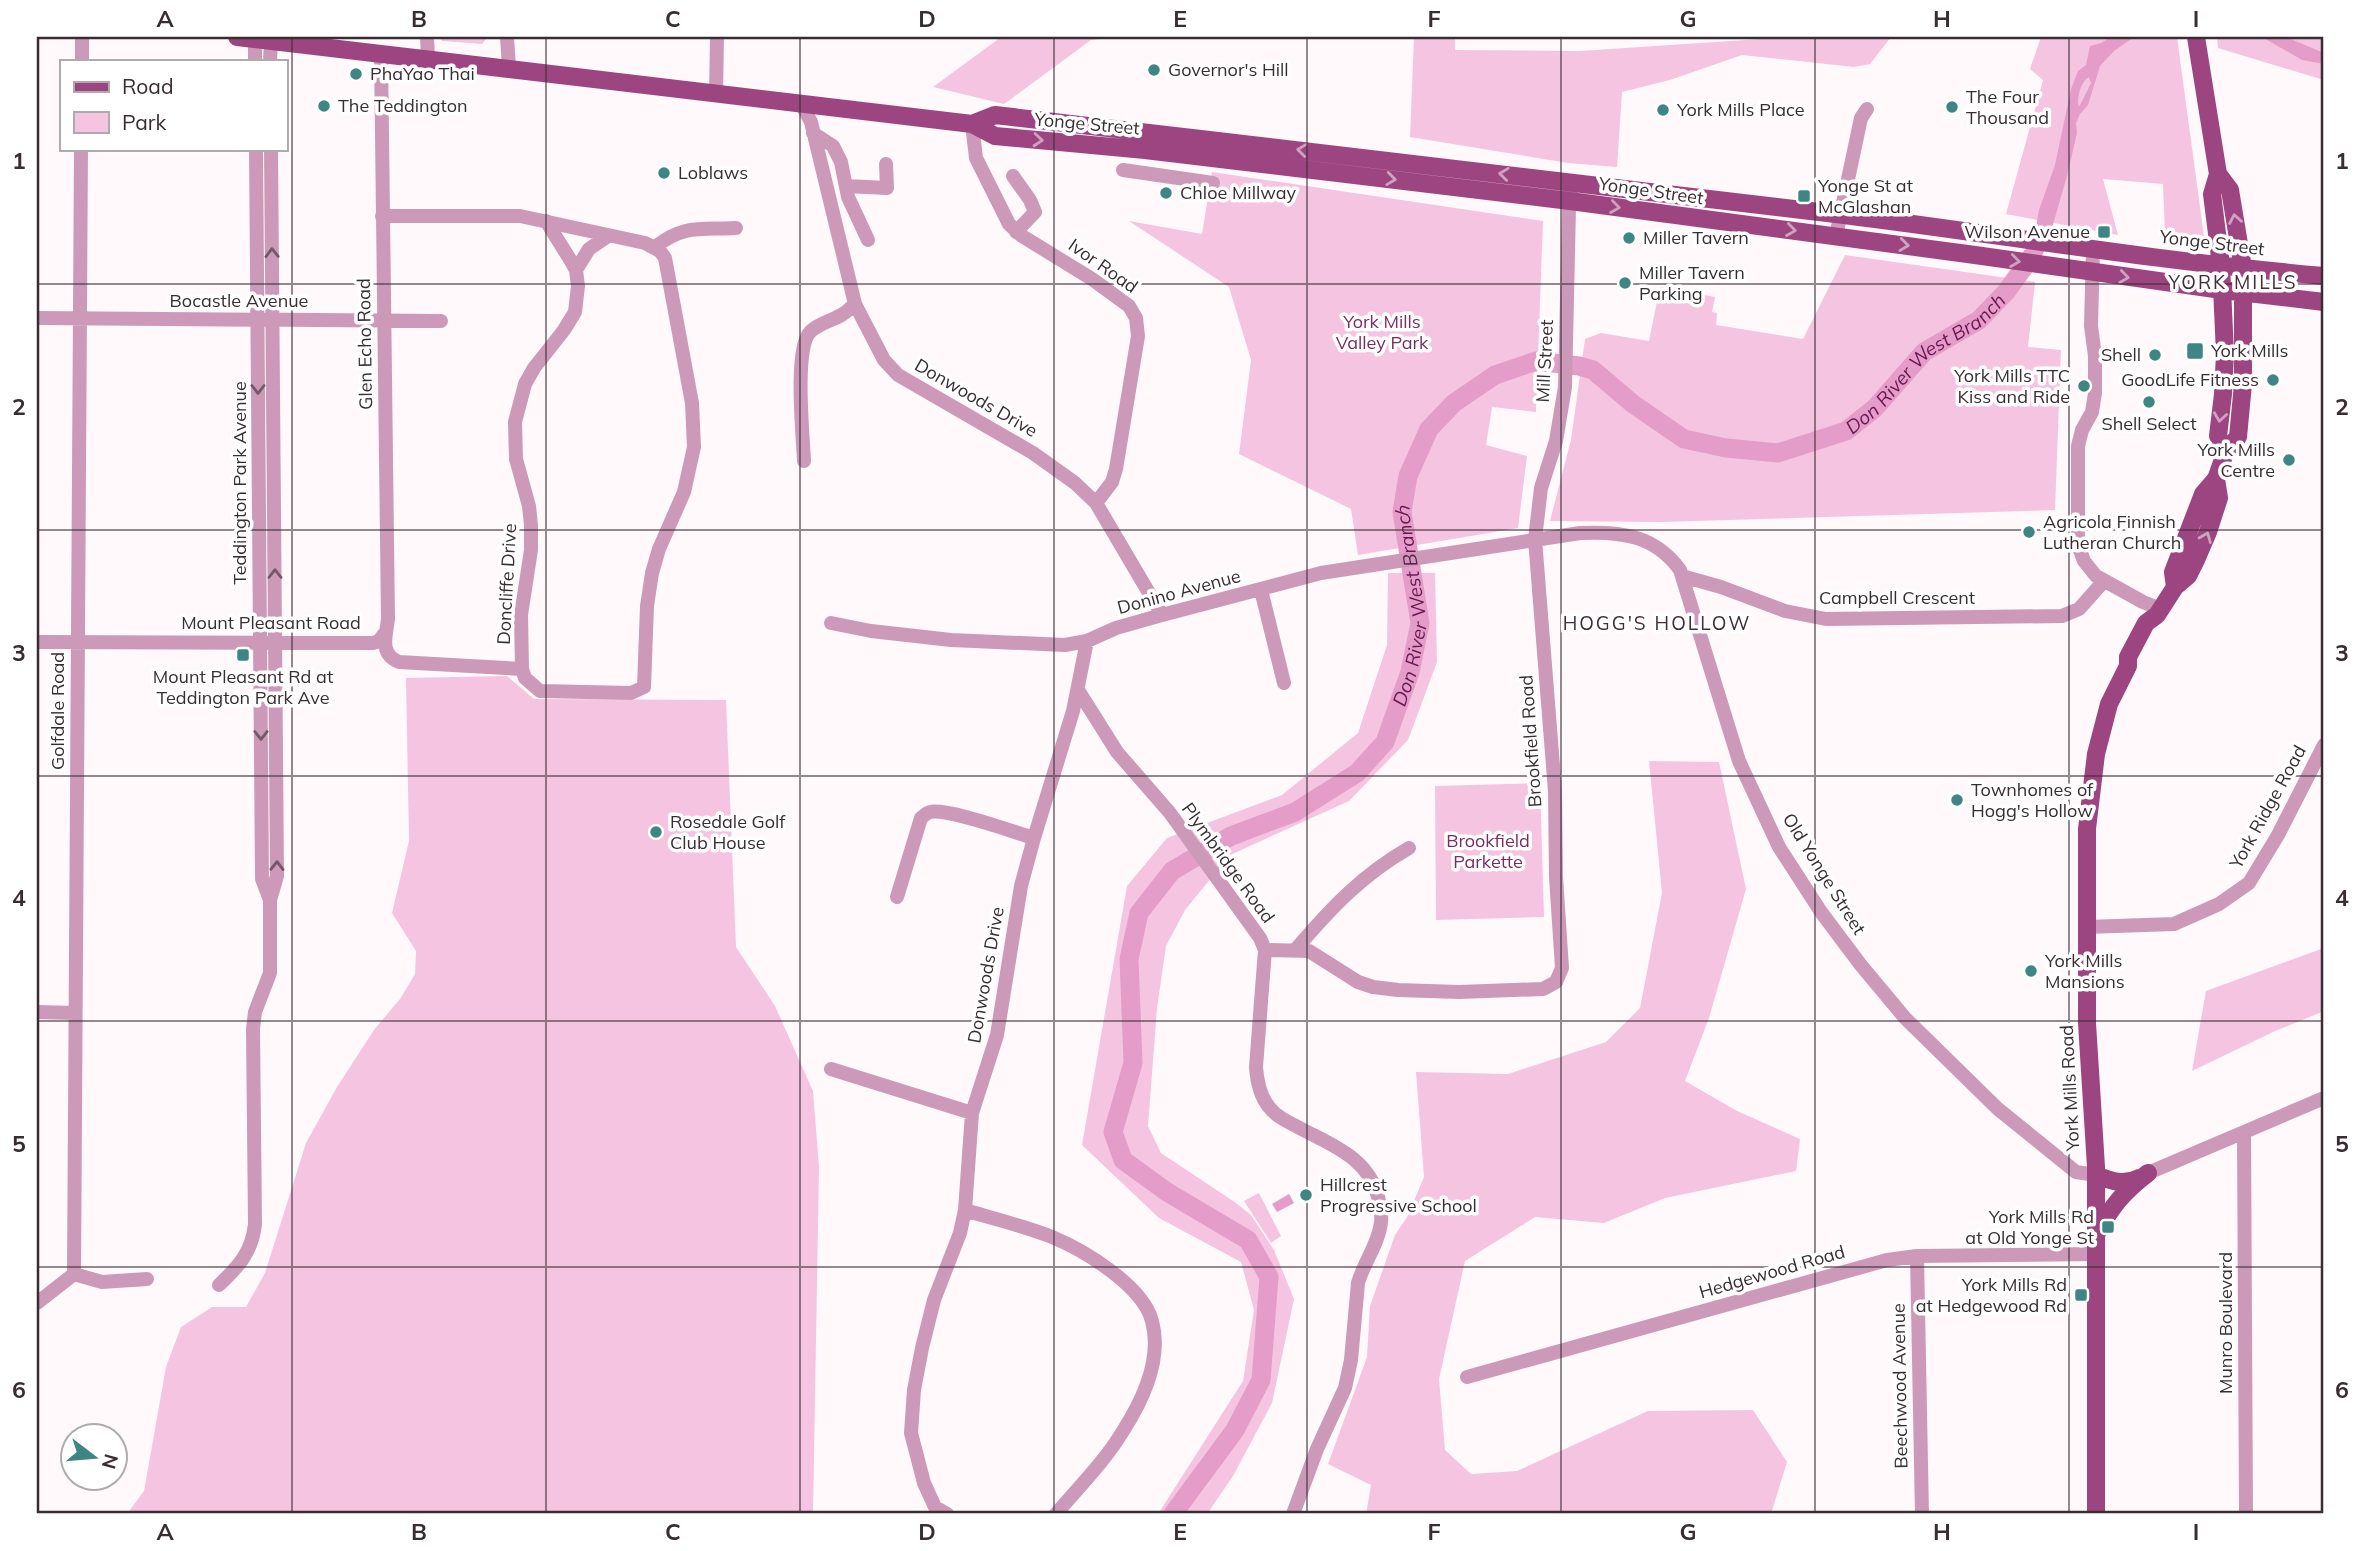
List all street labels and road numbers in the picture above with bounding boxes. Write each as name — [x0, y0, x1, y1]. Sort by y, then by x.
street label: Yonge Street — [1033, 107, 1141, 140]
street label: Yonge Street — [1596, 172, 1705, 209]
street label: Yonge Street — [2157, 225, 2266, 260]
street label: Ivor Road — [1064, 233, 1143, 298]
street label: Glen Echo Road — [352, 278, 377, 410]
street label: Bocastle Avenue — [170, 289, 308, 312]
street label: Mill Street — [1531, 319, 1558, 403]
street label: Donwoods Drive — [911, 353, 1042, 442]
street label: Teddington Park Avenue — [228, 381, 251, 585]
street label: Doncliffe Drive — [492, 523, 521, 645]
street label: Donino Avenue — [1115, 564, 1243, 619]
street label: Campbell Crescent — [1819, 586, 1975, 609]
street label: Mount Pleasant Road — [181, 611, 361, 634]
street label: Golfdale Road — [46, 652, 69, 770]
street label: Brookfield Road — [1514, 674, 1547, 808]
street label: York Ridge Road — [2224, 741, 2311, 873]
street label: Plymbridge Road — [1177, 798, 1280, 927]
street label: Old Yonge Street — [1778, 809, 1871, 939]
street label: Donwoods Drive — [962, 905, 1009, 1045]
street label: York Mills Road — [2055, 1024, 2084, 1153]
street label: Hedgewood Road — [1696, 1240, 1847, 1303]
street label: Munro Boulevard — [2214, 1252, 2237, 1394]
street label: Beechwood Avenue — [1887, 1303, 1912, 1469]

